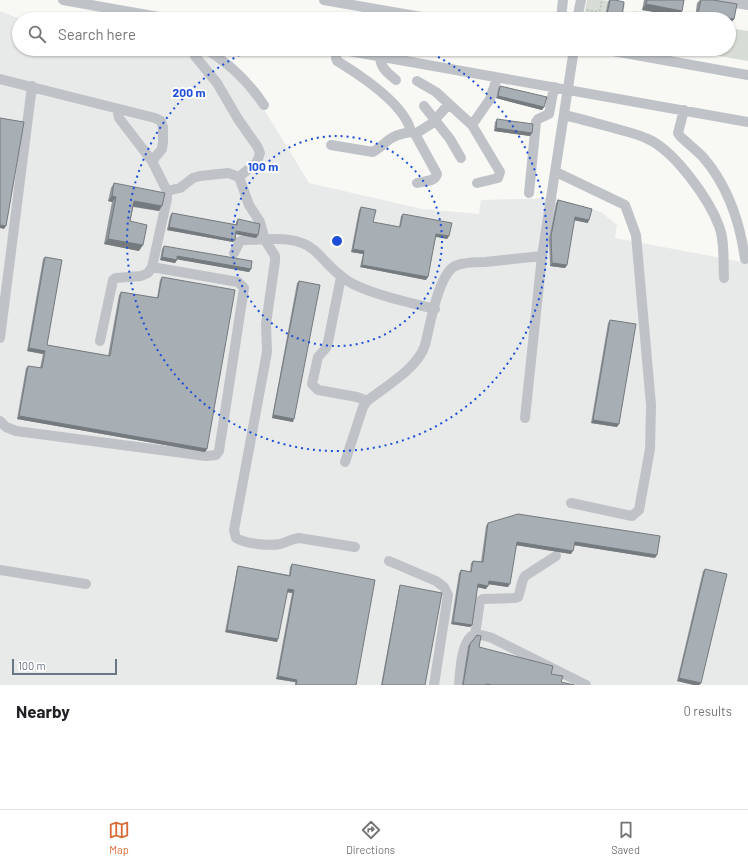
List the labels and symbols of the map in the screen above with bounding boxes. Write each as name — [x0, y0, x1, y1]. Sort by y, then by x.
text: 200 m — [173, 85, 205, 99]
text: 100 m — [248, 159, 278, 173]
centre of rings — [330, 234, 344, 248]
scale bar — [12, 657, 117, 676]

